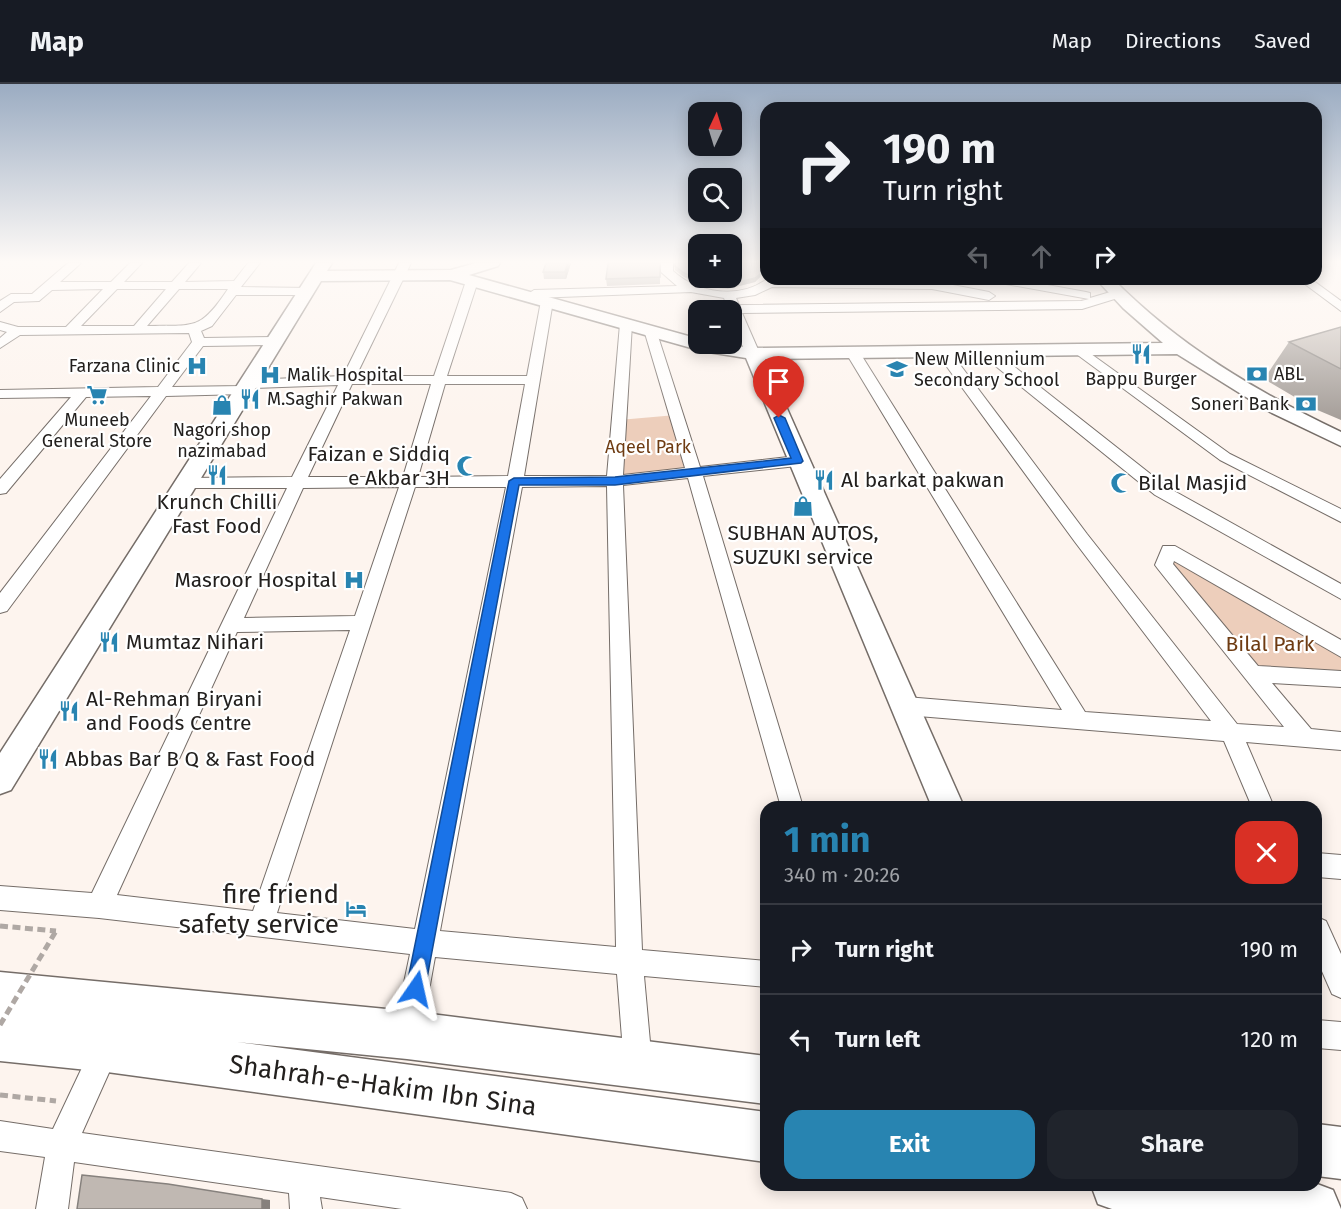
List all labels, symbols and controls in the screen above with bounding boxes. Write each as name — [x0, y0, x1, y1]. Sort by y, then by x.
text: Map — [30, 25, 84, 58]
text: Map — [1052, 28, 1092, 54]
text: Directions — [1125, 28, 1221, 54]
text: Saved — [1254, 28, 1311, 54]
north arrow — [688, 102, 742, 156]
map controls — [688, 102, 742, 354]
text: 190 m — [883, 124, 996, 174]
icon: right — [784, 126, 862, 204]
button: search — [688, 168, 742, 222]
text: Turn right — [883, 175, 1003, 207]
button: + — [688, 234, 742, 288]
icon: left — [962, 240, 995, 273]
icon: ahead — [1025, 240, 1058, 273]
icon: right — [1088, 240, 1121, 273]
button: − — [688, 300, 742, 354]
restaurant icon: Bappu Burger — [1129, 342, 1153, 366]
place label: New Millennium Secondary School — [914, 348, 1059, 391]
hospital icon: Farzana Clinic — [185, 354, 209, 378]
place label: Farzana Clinic — [69, 355, 180, 377]
pin — [753, 356, 804, 418]
school or university icon: New Millennium Secondary School — [885, 357, 909, 381]
bank icon: ABL — [1245, 362, 1269, 386]
hospital icon: Malik Hospital — [258, 363, 282, 387]
place label: ABL — [1274, 363, 1304, 385]
place label: Malik Hospital — [287, 364, 403, 386]
icon: arrive — [762, 365, 795, 398]
place label: Bappu Burger — [1085, 368, 1197, 390]
supermarket icon: Muneeb General Store — [85, 383, 109, 407]
restaurant icon: M.Saghir Pakwan — [238, 387, 262, 411]
place label: M.Saghir Pakwan — [267, 388, 403, 410]
bank icon: Soneri Bank — [1294, 392, 1318, 416]
shop icon: Nagori shop nazimabad — [210, 393, 234, 417]
place label: Soneri Bank — [1191, 393, 1290, 415]
place label: Muneeb General Store — [42, 409, 152, 452]
place label: Nagori shop nazimabad — [173, 419, 271, 462]
park label: Aqeel Park — [605, 436, 692, 458]
place label: Faizan e Siddiq e Akbar 3H — [307, 441, 450, 491]
mosque icon: Faizan e Siddiq e Akbar 3H — [455, 454, 479, 478]
restaurant icon: Krunch Chilli Fast Food — [205, 463, 229, 487]
place label: Al barkat pakwan — [841, 467, 1005, 493]
restaurant icon: Al barkat pakwan — [812, 468, 836, 492]
place label: Bilal Masjid — [1138, 470, 1247, 496]
mosque icon: Bilal Masjid — [1109, 471, 1133, 495]
place label: Krunch Chilli Fast Food — [157, 489, 277, 539]
shop icon: SUBHAN AUTOS, SUZUKI service — [791, 494, 815, 518]
place label: SUBHAN AUTOS, SUZUKI service — [727, 520, 879, 570]
place label: Masroor Hospital — [174, 567, 337, 593]
hospital icon: Masroor Hospital — [342, 568, 366, 592]
place label: Mumtaz Nihari — [126, 629, 264, 655]
restaurant icon: Mumtaz Nihari — [97, 630, 121, 654]
park label: Bilal Park — [1226, 631, 1315, 657]
place label: Al-Rehman Biryani and Foods Centre — [86, 686, 262, 736]
restaurant icon: Al-Rehman Biryani and Foods Centre — [57, 699, 81, 723]
place label: Abbas Bar B Q & Fast Food — [65, 746, 315, 772]
restaurant icon: Abbas Bar B Q & Fast Food — [36, 747, 60, 771]
text: 1 min — [784, 818, 871, 862]
button: close — [1235, 821, 1298, 884]
text: 340 m · 20:26 — [784, 863, 900, 887]
place label: fire friend safety service — [179, 879, 339, 940]
hotel icon: fire friend safety service — [344, 897, 368, 921]
icon: right — [784, 933, 817, 966]
text: Turn right — [835, 936, 934, 963]
text: 190 m — [1240, 936, 1298, 963]
position arrow — [384, 957, 448, 1021]
icon: left — [784, 1023, 817, 1056]
text: Turn left — [835, 1026, 920, 1053]
text: 120 m — [1241, 1026, 1298, 1053]
street label: Shahrah-e-Hakim Ibn Sina — [227, 1049, 539, 1122]
button: Exit — [784, 1110, 1035, 1179]
button: Share — [1047, 1110, 1298, 1179]

